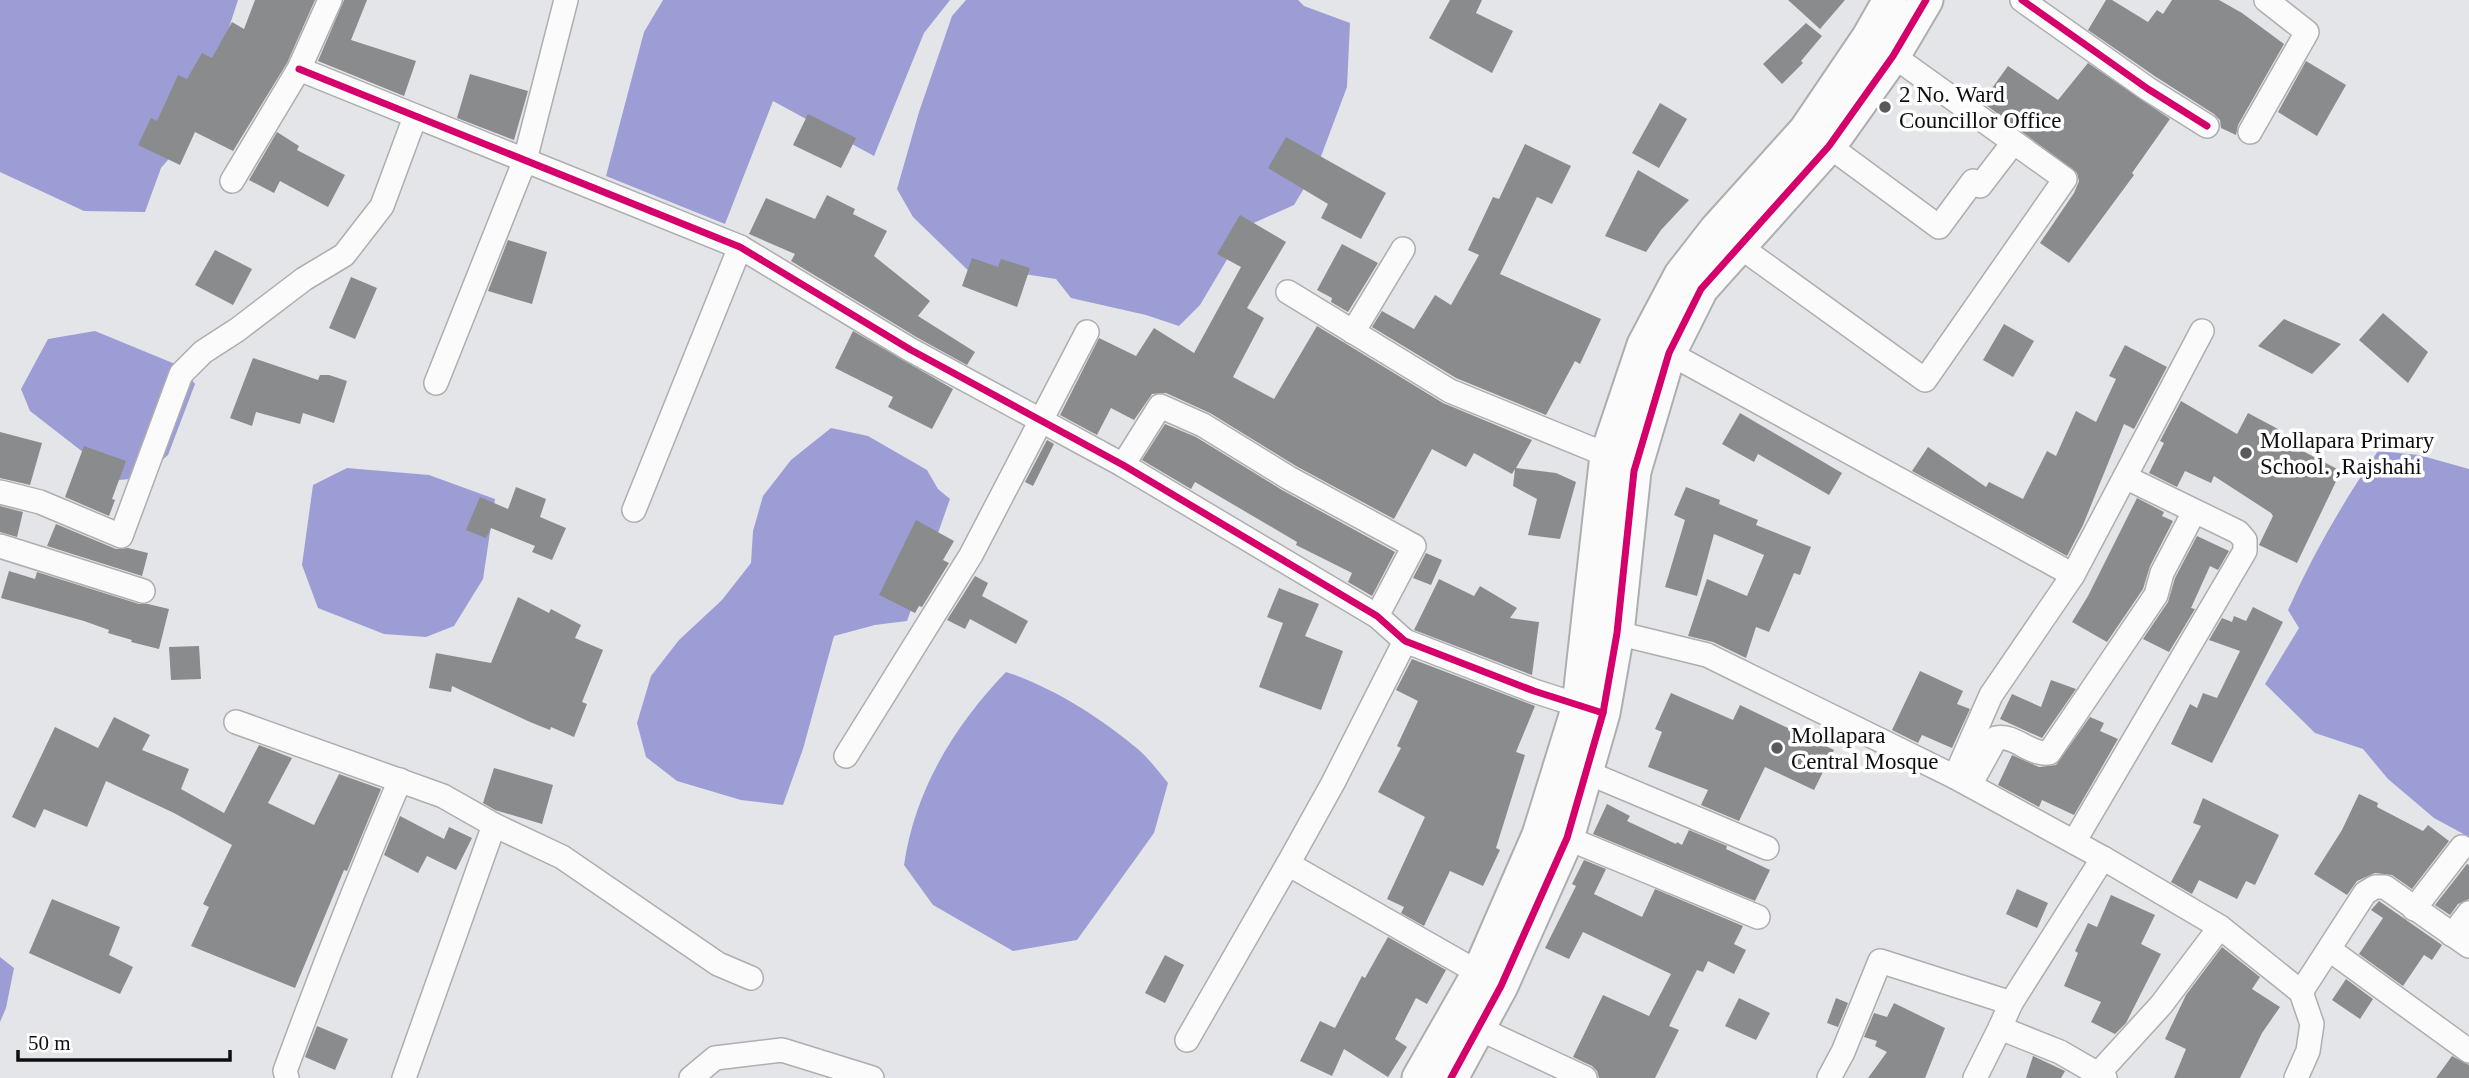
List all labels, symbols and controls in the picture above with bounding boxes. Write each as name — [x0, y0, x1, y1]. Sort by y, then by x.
place label: 2 No. Ward Councillor Office — [1899, 82, 2061, 133]
marker: 2 No. Ward Councillor Office — [1877, 99, 1893, 115]
place label: Mollapara Primary School. ,Rajshahi — [2260, 428, 2435, 479]
marker: Mollapara Primary School. ,Rajshahi — [2238, 445, 2254, 461]
place label: Mollapara Central Mosque — [1791, 723, 1939, 774]
marker: Mollapara Central Mosque — [1769, 740, 1785, 756]
scale bar — [18, 1018, 229, 1062]
text: 50 m — [28, 1031, 71, 1055]

